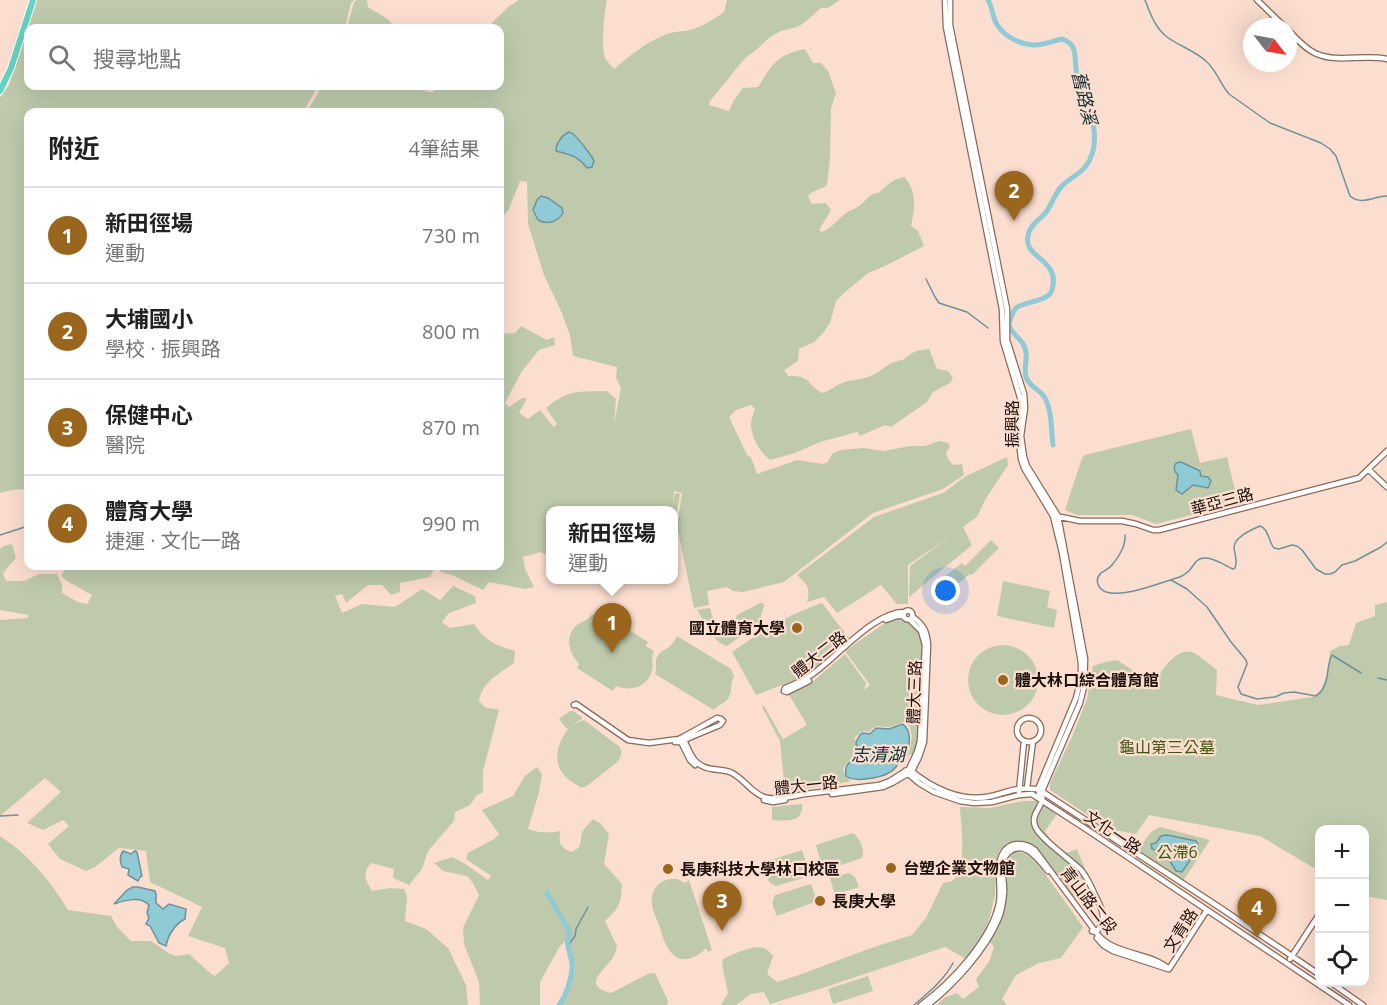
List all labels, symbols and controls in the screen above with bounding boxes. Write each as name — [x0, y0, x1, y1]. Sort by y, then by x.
north arrow — [1243, 18, 1297, 72]
search box — [24, 24, 504, 90]
icon: search — [45, 41, 78, 74]
text: 搜尋地點 — [93, 43, 181, 73]
water label: 舊路溪 — [1067, 69, 1103, 130]
text: 附近 — [48, 130, 100, 166]
text: 4筆結果 — [409, 135, 480, 162]
pin: 2 — [994, 172, 1034, 221]
text: 新田徑場 — [105, 207, 193, 237]
text: 1 — [62, 222, 73, 249]
text: 730 m — [422, 222, 480, 249]
text: 運動 — [105, 239, 145, 266]
text: 大埔國小 — [105, 303, 193, 333]
text: 2 — [62, 318, 73, 345]
text: 800 m — [422, 318, 480, 345]
text: 學校 · 振興路 — [105, 335, 221, 362]
text: 保健中心 — [105, 399, 193, 429]
street label: 振興路 — [1001, 400, 1023, 448]
text: 3 — [62, 414, 73, 441]
text: 870 m — [422, 414, 480, 441]
text: 醫院 — [105, 431, 145, 458]
street label: 華亞三路 — [1188, 482, 1256, 520]
text: 體育大學 — [105, 495, 193, 525]
popup — [546, 506, 678, 584]
text: 4 — [62, 510, 73, 537]
text: 990 m — [422, 510, 480, 537]
text: 新田徑場 — [568, 517, 656, 547]
text: 捷運 · 文化一路 — [105, 527, 241, 554]
text: 運動 — [568, 549, 608, 576]
your location — [931, 576, 960, 605]
pin: 1 — [592, 604, 632, 653]
place label: 國立體育大學 — [689, 617, 785, 639]
marker: 國立體育大學 — [790, 621, 804, 635]
street label: 體大二路 — [787, 626, 851, 682]
street label: 體大三路 — [902, 660, 926, 724]
place label: 體大林口綜合體育館 — [1015, 669, 1159, 691]
marker: 體大林口綜合體育館 — [996, 673, 1010, 687]
park label: 龜山第三公墓 — [1119, 736, 1215, 758]
water label: 志清湖 — [851, 742, 908, 766]
street label: 體大一路 — [773, 771, 839, 799]
street label: 文化一路 — [1080, 805, 1146, 859]
map controls — [1315, 825, 1369, 987]
button: + — [1315, 825, 1369, 879]
park label: 公滯6 — [1156, 841, 1198, 863]
place label: 台塑企業文物館 — [903, 857, 1015, 879]
place label: 長庚科技大學林口校區 — [680, 858, 840, 880]
marker: 台塑企業文物館 — [884, 861, 898, 875]
marker: 長庚科技大學林口校區 — [661, 862, 675, 876]
street label: 青山路二段 — [1056, 862, 1122, 938]
button: − — [1315, 879, 1369, 933]
pin: 3 — [702, 882, 742, 931]
pin: 4 — [1238, 888, 1276, 938]
place label: 長庚大學 — [832, 890, 896, 912]
marker: 長庚大學 — [813, 894, 827, 908]
street label: 文青路 — [1158, 904, 1202, 956]
button: locate — [1315, 933, 1369, 987]

